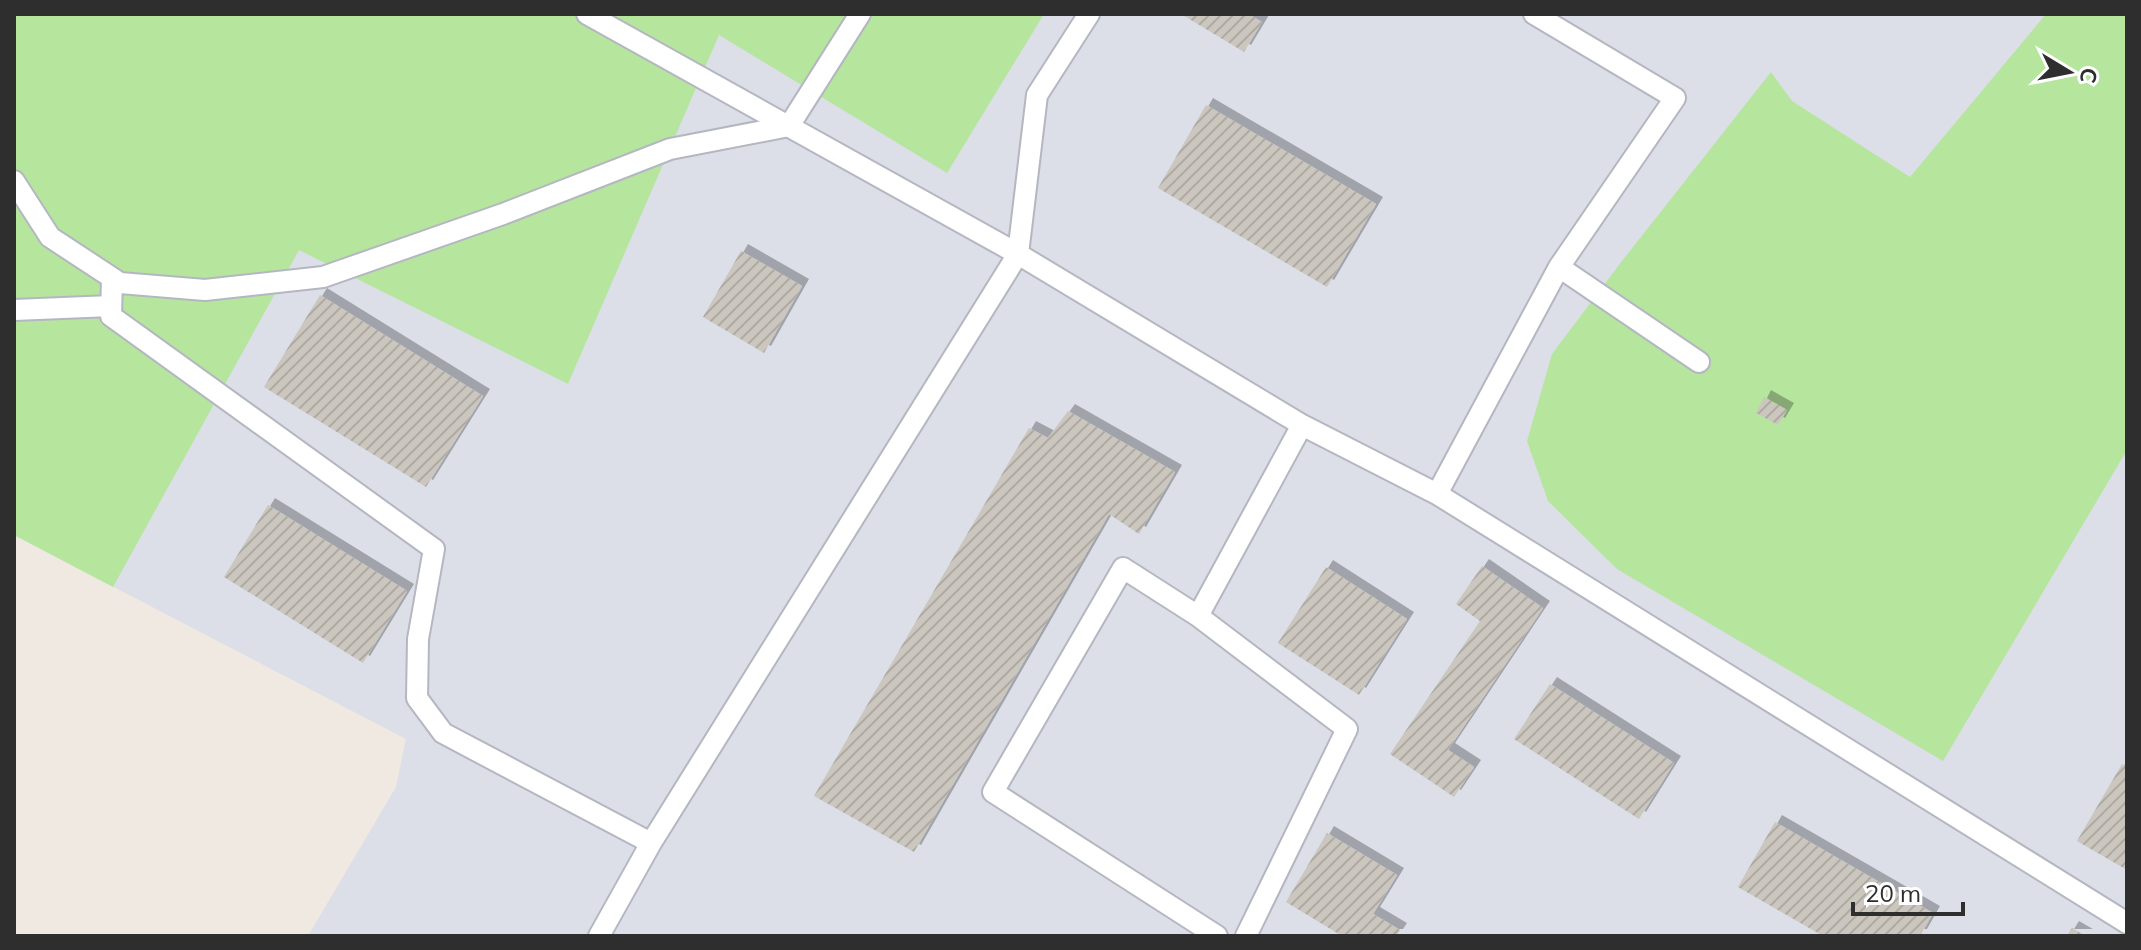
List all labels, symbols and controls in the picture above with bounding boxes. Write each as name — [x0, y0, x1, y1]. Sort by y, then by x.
north arrow — [2029, 32, 2109, 112]
text: С — [2074, 66, 2104, 85]
scale bar — [1853, 866, 1963, 916]
text: 20 m — [1865, 878, 1921, 908]

